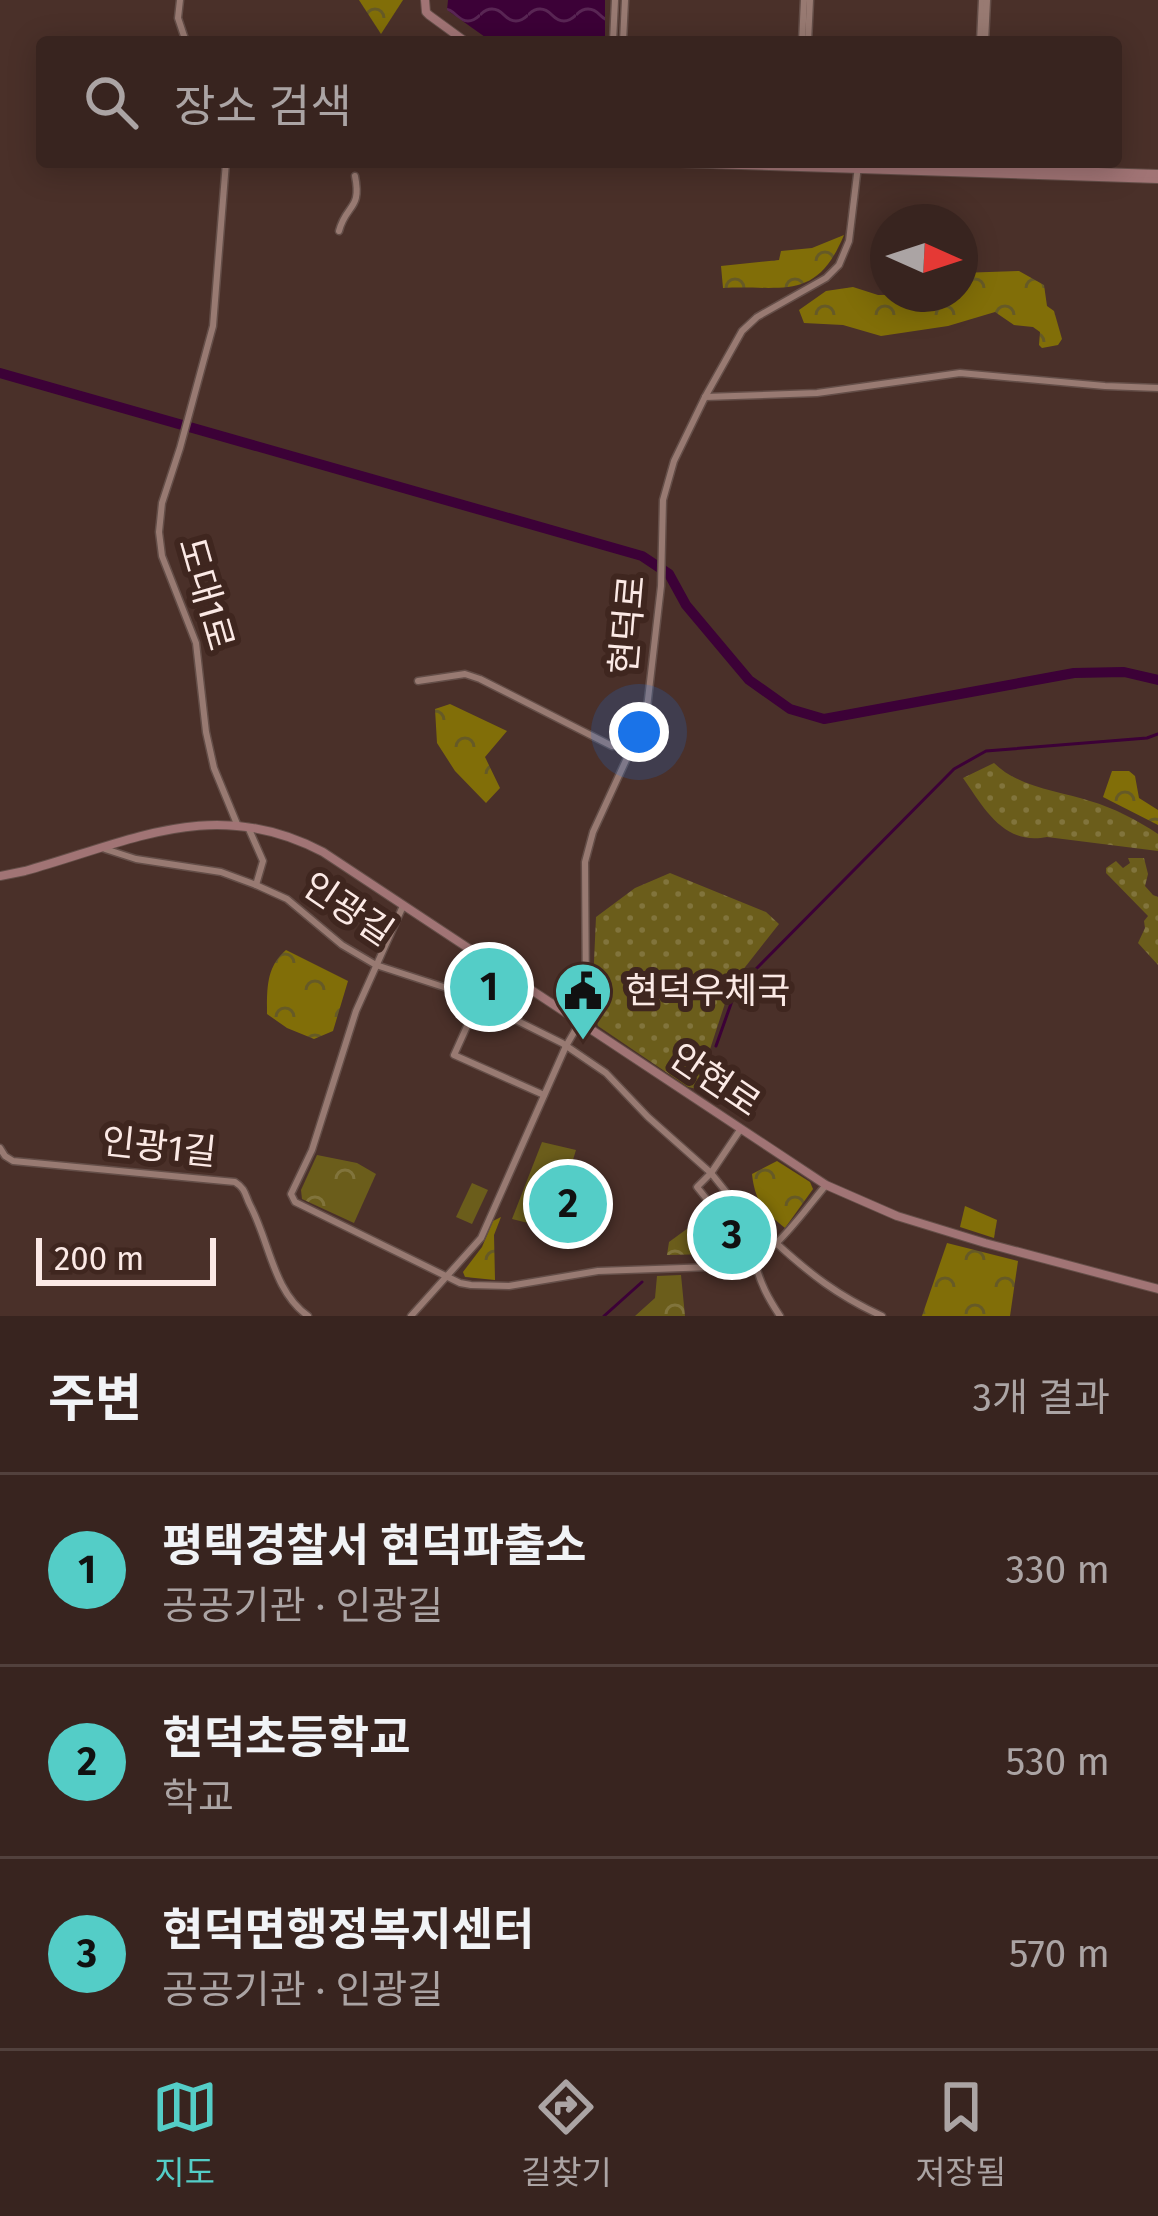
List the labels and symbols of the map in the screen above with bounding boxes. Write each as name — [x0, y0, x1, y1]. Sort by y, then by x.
north arrow — [870, 204, 978, 312]
street label: 도대1로 — [169, 533, 243, 655]
street label: 현덕로 — [602, 574, 654, 676]
your location — [609, 702, 669, 762]
street label: 인광길 — [295, 863, 401, 955]
pin: 1 — [450, 942, 528, 1032]
public building icon: 현덕우체국 — [552, 960, 614, 1042]
place label: 현덕우체국 — [625, 969, 791, 1013]
street label: 안현로 — [662, 1034, 768, 1126]
street label: 인광1길 — [100, 1119, 218, 1175]
pin: 2 — [529, 1159, 607, 1249]
pin: 3 — [693, 1190, 771, 1280]
scale bar — [36, 1232, 216, 1285]

